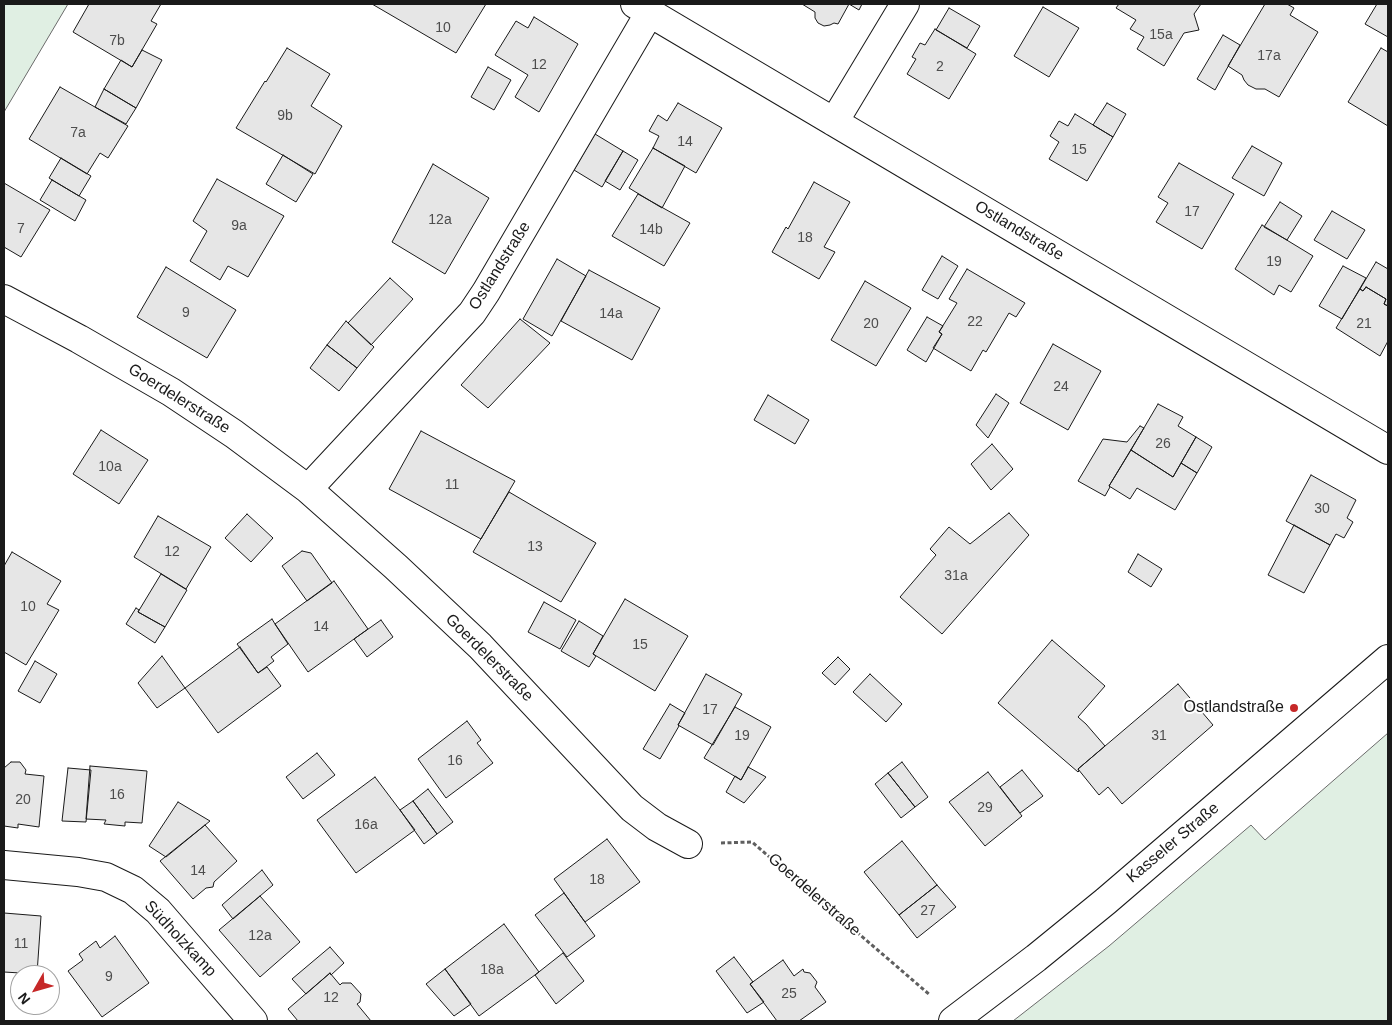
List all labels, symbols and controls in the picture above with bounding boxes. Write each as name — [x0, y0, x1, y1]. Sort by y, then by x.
house number: 10 — [435, 20, 451, 36]
house number: 15a — [1149, 27, 1173, 43]
house number: 7b — [109, 33, 125, 49]
house number: 17a — [1257, 48, 1281, 64]
house number: 12 — [531, 57, 547, 73]
house number: 2 — [936, 59, 944, 75]
house number: 9b — [277, 108, 293, 124]
house number: 7a — [70, 125, 86, 141]
house number: 14 — [677, 134, 693, 150]
house number: 15 — [1071, 142, 1087, 158]
street label: Ostlandstraße — [971, 197, 1067, 265]
house number: 17 — [1184, 204, 1200, 220]
house number: 12a — [428, 212, 452, 228]
house number: 9a — [231, 218, 247, 234]
street label: Ostlandstraße — [465, 218, 535, 314]
house number: 7 — [17, 221, 25, 237]
house number: 14b — [639, 222, 663, 238]
house number: 18 — [797, 230, 813, 246]
house number: 19 — [1266, 254, 1282, 270]
house number: 9 — [182, 305, 190, 321]
house number: 14a — [599, 306, 623, 322]
house number: 22 — [967, 314, 983, 330]
house number: 20 — [863, 316, 879, 332]
house number: 21 — [1356, 316, 1372, 332]
street label: Goerdelerstraße — [125, 360, 233, 438]
house number: 24 — [1053, 379, 1069, 395]
house number: 26 — [1155, 436, 1171, 452]
house number: 10a — [98, 459, 122, 475]
house number: 11 — [445, 477, 459, 493]
house number: 30 — [1314, 501, 1330, 517]
house number: 13 — [527, 539, 543, 555]
house number: 12 — [164, 544, 180, 560]
house number: 31a — [944, 568, 968, 584]
house number: 10 — [20, 599, 36, 615]
street label: Goerdelerstraße — [441, 610, 537, 706]
house number: 14 — [313, 619, 329, 635]
house number: 15 — [632, 637, 648, 653]
place label: Ostlandstraße — [1184, 698, 1284, 718]
house number: 17 — [702, 702, 718, 718]
marker: Ostlandstraße — [1288, 702, 1300, 714]
house number: 19 — [734, 728, 750, 744]
house number: 31 — [1151, 728, 1167, 744]
house number: 16 — [447, 753, 463, 769]
house number: 16 — [109, 787, 125, 803]
house number: 20 — [15, 792, 31, 808]
street label: Kasseler Straße — [1123, 799, 1223, 887]
house number: 29 — [977, 800, 993, 816]
house number: 16a — [354, 817, 378, 833]
street label: Goerdelerstraße — [764, 850, 864, 940]
house number: 14 — [190, 863, 206, 879]
house number: 18 — [589, 872, 605, 888]
street label: Südholzkamp — [140, 897, 220, 981]
house number: 27 — [920, 903, 936, 919]
house number: 12a — [248, 928, 272, 944]
house number: 11 — [14, 936, 28, 952]
house number: 18a — [480, 962, 504, 978]
north arrow — [10, 965, 60, 1015]
house number: 9 — [105, 969, 113, 985]
house number: 25 — [781, 986, 797, 1002]
text: N — [15, 990, 33, 1008]
house number: 12 — [323, 990, 339, 1006]

